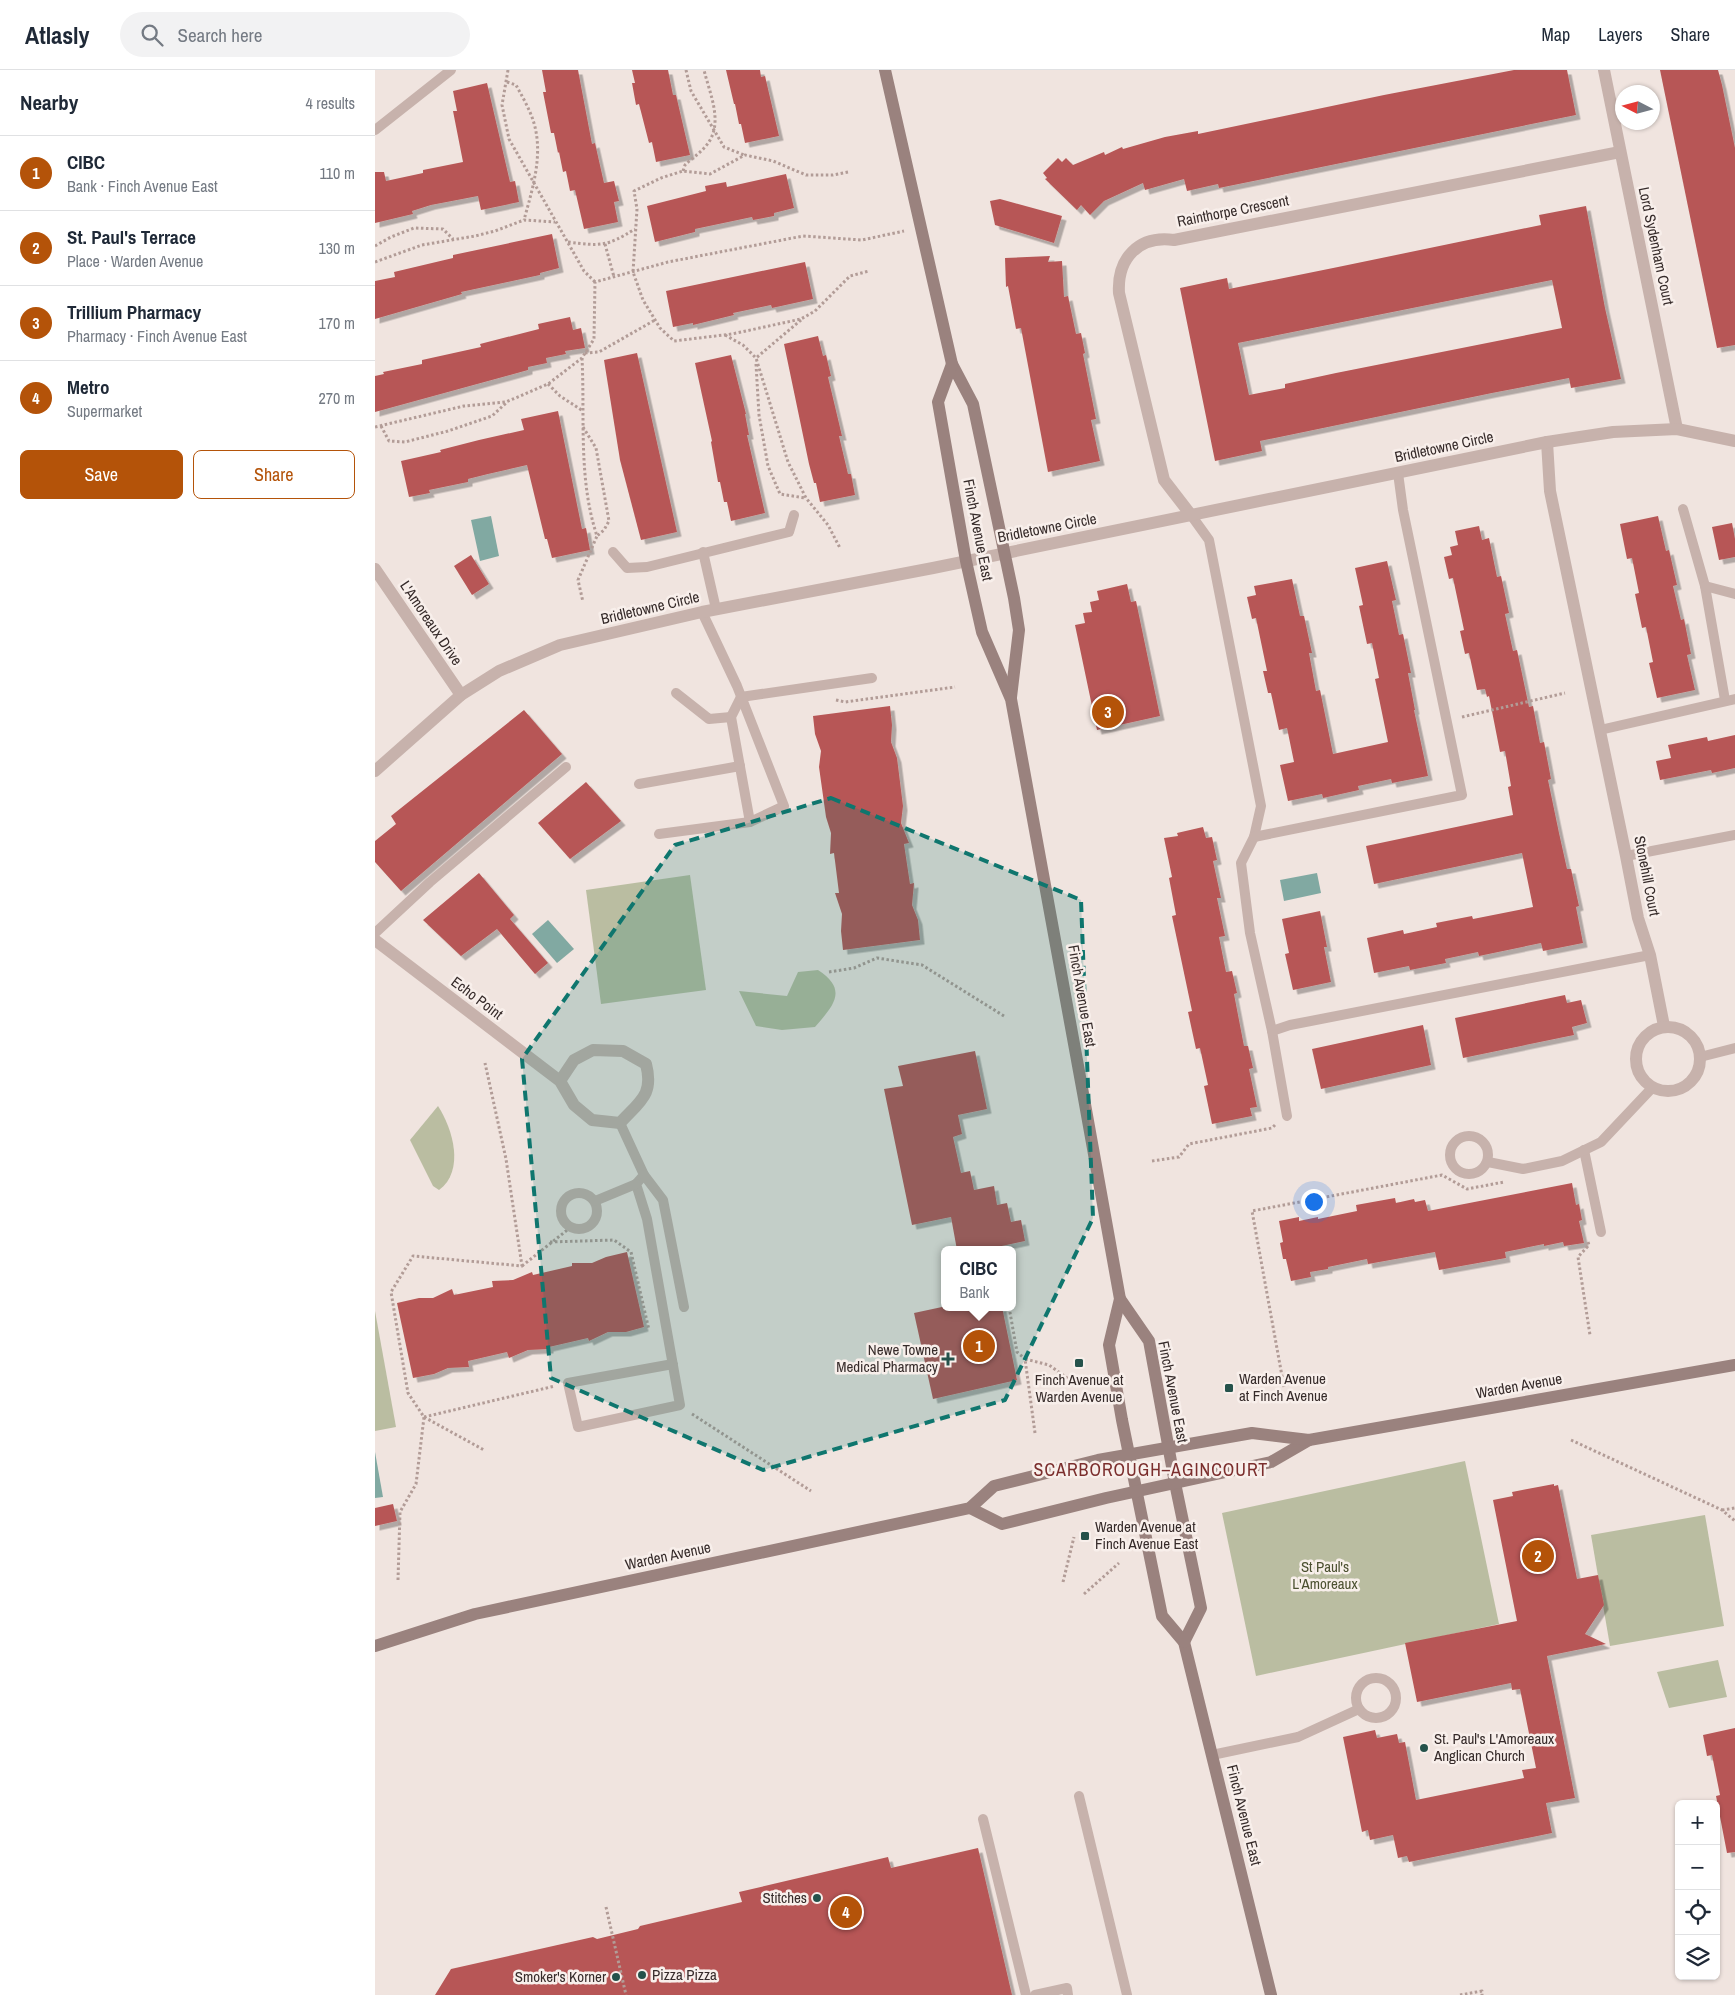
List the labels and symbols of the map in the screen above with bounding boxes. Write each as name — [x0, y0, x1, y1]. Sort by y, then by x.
north arrow — [1615, 85, 1660, 130]
street label: Lord Sydenham Court — [1634, 185, 1679, 307]
street label: Rainthorpe Crescent — [1175, 189, 1291, 232]
street label: Bridletowne Circle — [1393, 426, 1495, 467]
street label: Finch Avenue East — [958, 477, 999, 583]
street label: Bridletowne Circle — [996, 508, 1098, 547]
street label: L'Amoreaux Drive — [395, 576, 468, 669]
street label: Bridletowne Circle — [599, 586, 701, 629]
pin: 3 — [1092, 693, 1124, 731]
street label: Stonehill Court — [1629, 834, 1666, 918]
street label: Finch Avenue East — [1063, 943, 1102, 1049]
street label: Echo Point — [447, 971, 508, 1024]
your location — [1301, 1189, 1327, 1215]
pin: 1 — [963, 1327, 995, 1365]
place label: Newe Towne Medical Pharmacy — [836, 1339, 939, 1377]
street label: Finch Avenue East — [1153, 1339, 1194, 1445]
marker: Newe Towne Medical Pharmacy — [942, 1353, 954, 1365]
marker: Finch Avenue at Warden Avenue — [1073, 1357, 1085, 1369]
place label: Warden Avenue at Finch Avenue — [1239, 1368, 1328, 1406]
street label: Warden Avenue — [1474, 1368, 1564, 1403]
place label: Finch Avenue at Warden Avenue — [1035, 1369, 1124, 1407]
marker: Warden Avenue at Finch Avenue — [1223, 1382, 1235, 1394]
district label: SCARBOROUGH–AGINCOURT — [1034, 1457, 1268, 1482]
place label: Warden Avenue at Finch Avenue East — [1095, 1516, 1199, 1554]
marker: Warden Avenue at Finch Avenue East — [1079, 1530, 1091, 1542]
street label: Warden Avenue — [623, 1536, 713, 1575]
pin: 2 — [1522, 1537, 1554, 1575]
park label: St Paul's L'Amoreaux — [1292, 1556, 1358, 1594]
place label: St. Paul's L'Amoreaux Anglican Church — [1433, 1728, 1555, 1766]
marker: St. Paul's L'Amoreaux Anglican Church — [1418, 1742, 1430, 1754]
street label: Finch Avenue East — [1222, 1762, 1267, 1868]
place label: Stitches — [763, 1887, 807, 1908]
marker: Stitches — [811, 1892, 823, 1904]
pin: 4 — [830, 1893, 862, 1931]
place label: Pizza Pizza — [652, 1964, 717, 1985]
place label: Smoker's Korner — [515, 1966, 606, 1987]
marker: Pizza Pizza — [636, 1969, 648, 1981]
marker: Smoker's Korner — [610, 1971, 622, 1983]

